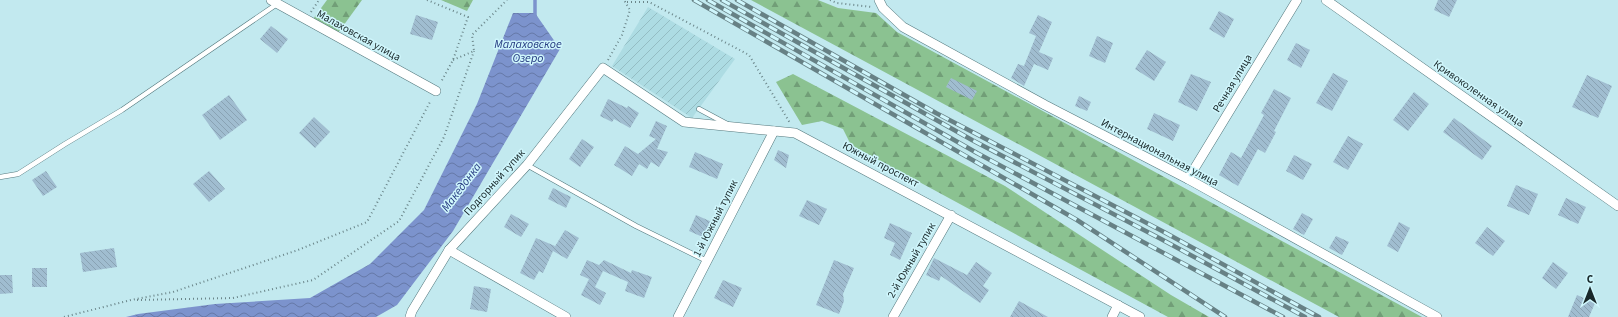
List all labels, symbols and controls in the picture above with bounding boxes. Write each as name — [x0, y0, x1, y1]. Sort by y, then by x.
street label: Малаховская улица — [314, 6, 403, 65]
water label: Малаховское Озеро — [494, 36, 562, 67]
street label: Речная улица — [1209, 51, 1256, 115]
street label: Кривоколенная улица — [1430, 56, 1527, 130]
street label: Интернациональная улица — [1098, 115, 1221, 190]
street label: Южный проспект — [840, 138, 922, 191]
street label: Подгорный тупик — [460, 145, 529, 219]
water label: Македонка — [437, 159, 486, 215]
street label: 1-й Южный тупик — [690, 177, 742, 259]
street label: 2-й Южный тупик — [884, 219, 939, 301]
north arrow — [1570, 269, 1610, 309]
text: С — [1587, 272, 1594, 287]

